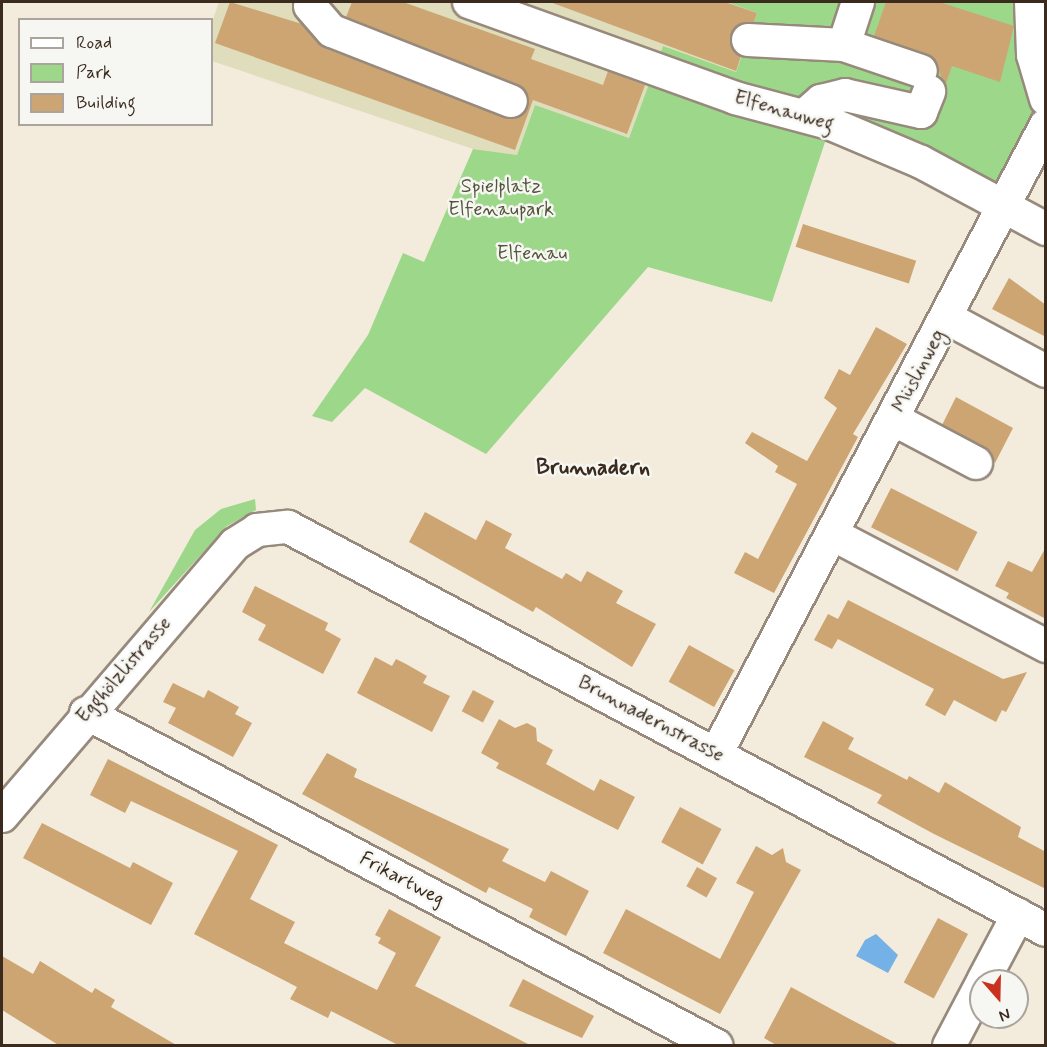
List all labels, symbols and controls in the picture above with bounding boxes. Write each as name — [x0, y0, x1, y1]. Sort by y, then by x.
legend — [18, 18, 213, 126]
text: Road — [76, 31, 112, 55]
text: Park — [76, 61, 112, 85]
street label: Elfenauweg — [731, 85, 837, 137]
text: Building — [76, 91, 136, 115]
park label: Spielplatz Elfenaupark — [448, 175, 554, 222]
park label: Elfenau — [497, 241, 567, 265]
street label: Müslinweg — [887, 325, 951, 417]
district label: Brunnadern — [536, 456, 650, 482]
street label: Egghölzlistrasse — [71, 612, 177, 728]
street label: Brunnadernstrasse — [574, 670, 728, 768]
street label: Frikartweg — [355, 847, 449, 911]
north arrow — [969, 969, 1029, 1029]
text: N — [996, 1003, 1013, 1026]

